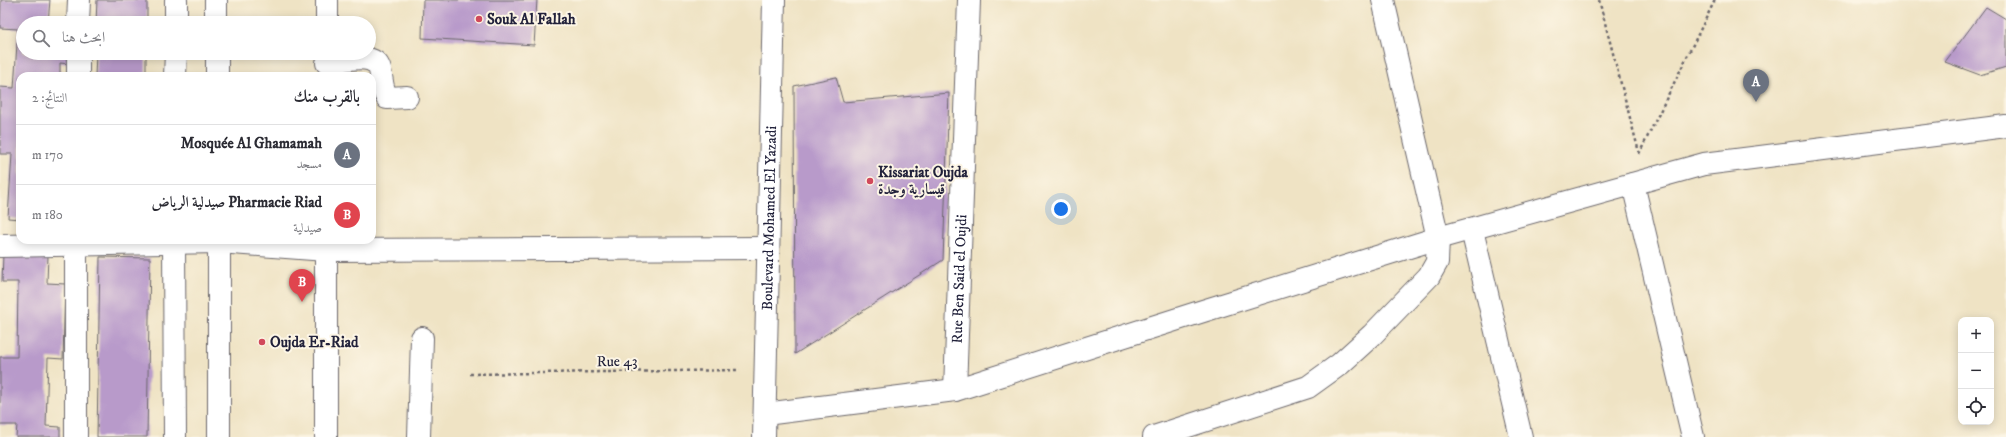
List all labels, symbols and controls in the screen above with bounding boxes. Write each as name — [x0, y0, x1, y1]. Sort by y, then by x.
place label: Souk Al Fallah — [487, 10, 576, 29]
marker: Souk Al Fallah — [474, 14, 484, 24]
search box — [16, 16, 376, 60]
icon: search — [30, 27, 52, 49]
text: ابحث هنا — [62, 28, 105, 47]
pin: A — [1743, 69, 1769, 102]
text: بالقرب منك — [294, 86, 360, 108]
text: النتائج: 2 — [32, 90, 67, 106]
street label: Boulevard Mohamed El Yazadi — [758, 125, 781, 311]
text: Mosquée Al Ghamamah — [181, 134, 322, 153]
text: 170 m — [32, 147, 63, 163]
text: A — [343, 147, 351, 163]
text: مسجد — [296, 156, 322, 172]
place label: Kissariat Oujda قيسارية وجدة — [878, 163, 969, 199]
marker: Kissariat Oujda قيسارية وجدة — [865, 176, 875, 186]
text: Pharmacie Riad صيدلية الرياض — [152, 193, 322, 212]
your location — [1051, 199, 1071, 219]
text: 180 m — [32, 207, 63, 223]
text: B — [343, 207, 351, 223]
street label: Rue Ben Said el Oujdi — [948, 214, 971, 344]
text: صيدلية — [293, 220, 322, 236]
pin: B — [289, 269, 315, 302]
map controls — [1958, 317, 1994, 425]
button: + — [1958, 317, 1994, 353]
place label: Oujda Er-Riad — [270, 333, 359, 352]
marker: Oujda Er-Riad — [257, 337, 267, 347]
street label: Rue 43 — [596, 352, 638, 371]
button: − — [1958, 353, 1994, 389]
button: locate — [1958, 389, 1994, 425]

